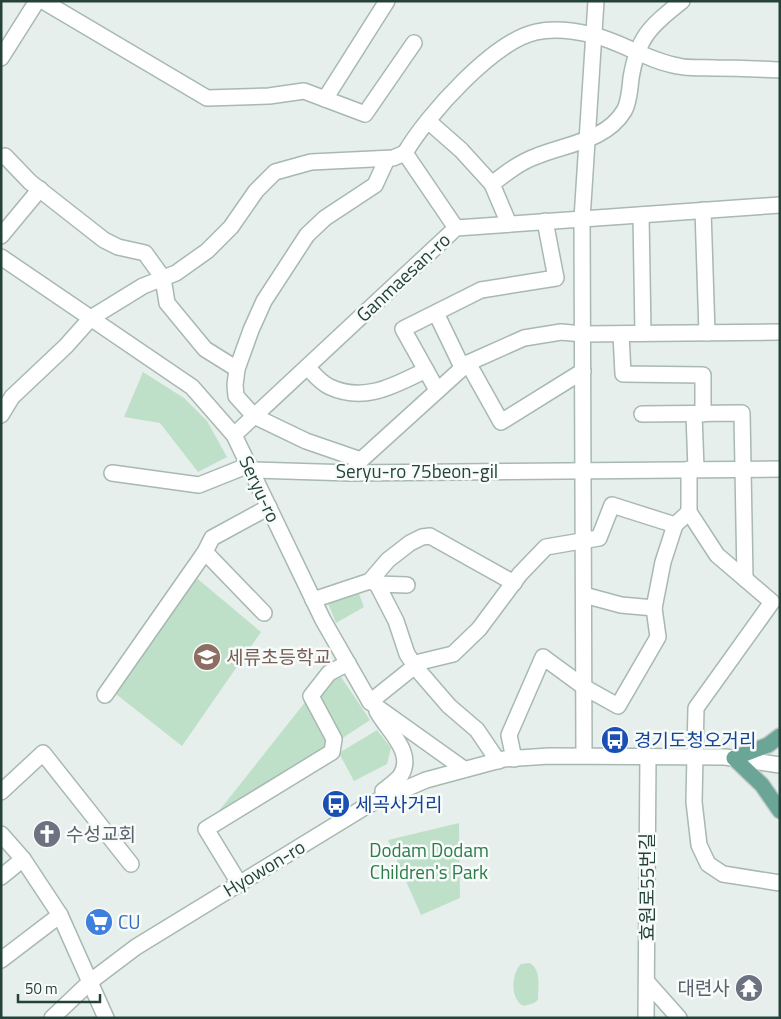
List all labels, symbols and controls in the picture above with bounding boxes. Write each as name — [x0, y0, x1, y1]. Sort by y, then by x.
street label: Ganmaesan-ro — [349, 225, 456, 328]
street label: Seryu-ro — [232, 451, 288, 527]
street label: Seryu-ro 75beon-gil — [336, 456, 498, 485]
school or university icon: 세류초등학교 — [192, 642, 222, 672]
place label: 세류초등학교 — [226, 642, 331, 671]
bus stop icon: 경기도청오거리 — [600, 725, 630, 755]
place label: 경기도청오거리 — [634, 725, 756, 754]
bus stop icon: 세곡사거리 — [321, 789, 351, 819]
place label: 세곡사거리 — [355, 789, 442, 818]
church icon: 수성교회 — [32, 819, 62, 849]
place label: 수성교회 — [66, 819, 136, 848]
street label: Hyowon-ro — [217, 832, 310, 903]
street label: 효원로55번길 — [632, 833, 661, 941]
park label: Dodam Dodam Children's Park — [369, 835, 489, 886]
supermarket icon: CU — [84, 907, 114, 937]
place label: CU — [118, 907, 141, 936]
scale bar — [18, 972, 100, 1004]
place label: 대련사 — [678, 973, 730, 1002]
temple icon: 대련사 — [734, 973, 764, 1003]
text: 50 m — [25, 977, 58, 1000]

